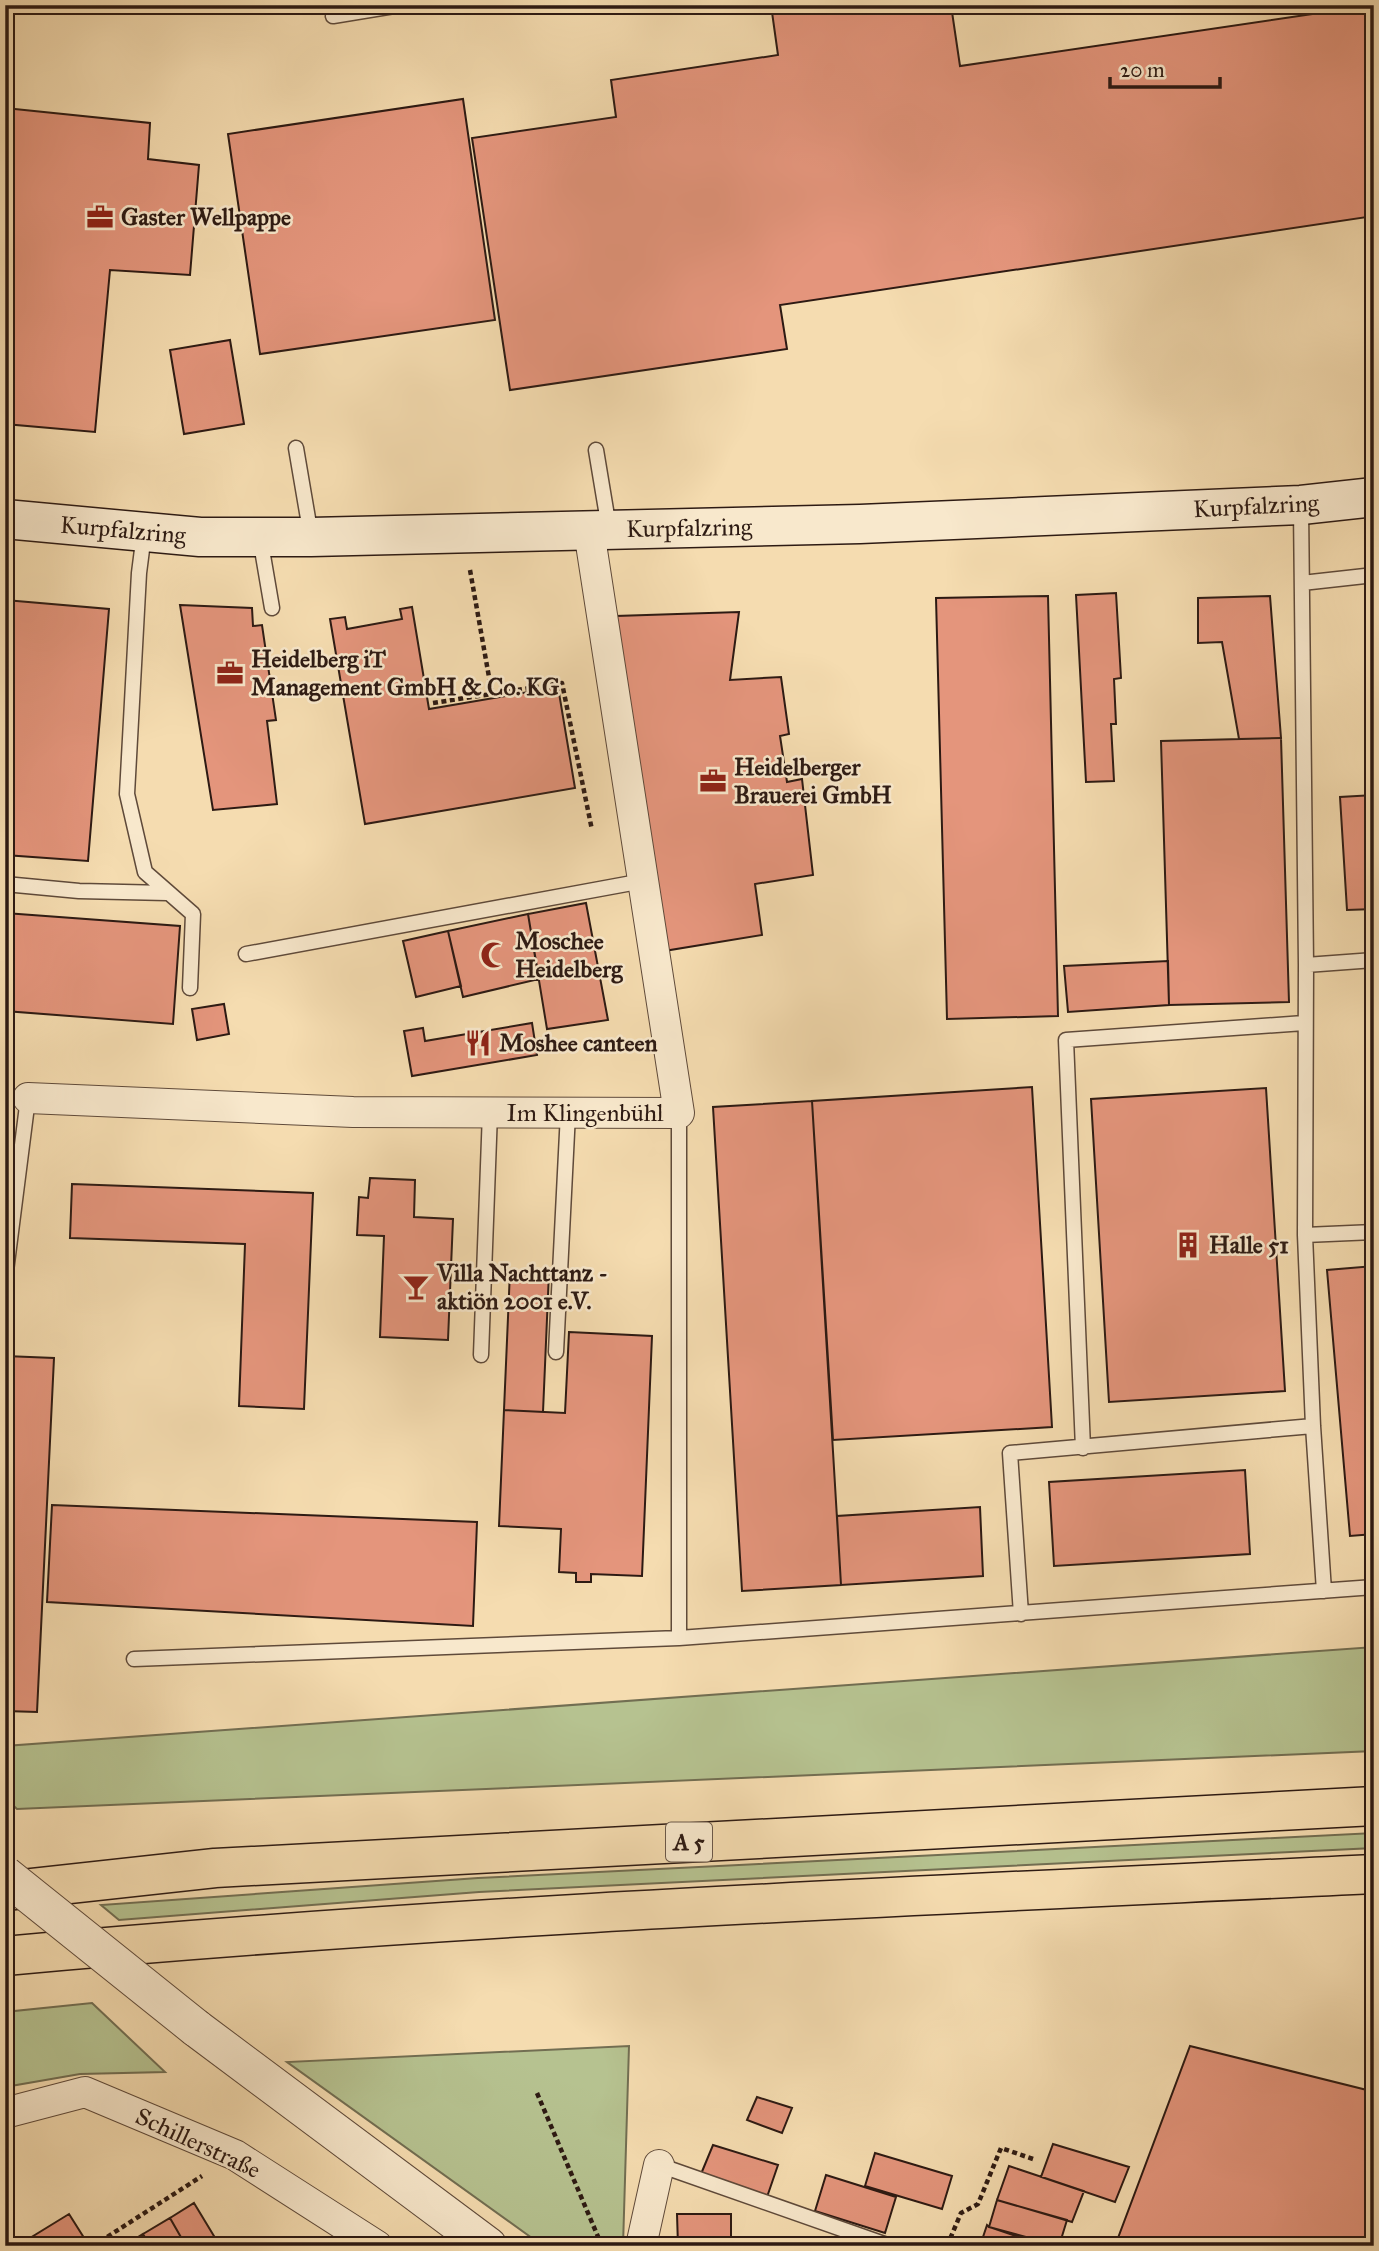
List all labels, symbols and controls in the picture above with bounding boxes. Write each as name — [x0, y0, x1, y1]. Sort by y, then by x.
scale bar — [1110, 46, 1220, 90]
text: 20 m — [1120, 57, 1165, 83]
office icon: Gaster Wellpappe — [85, 202, 115, 232]
place label: Gaster Wellpappe — [121, 202, 291, 232]
street label: Kurpfalzring — [1192, 488, 1320, 524]
street label: Kurpfalzring — [59, 510, 188, 551]
street label: Kurpfalzring — [626, 512, 753, 544]
place label: Heidelberg iT Management GmbH & Co. KG — [251, 644, 560, 702]
office icon: Heidelberg iT Management GmbH & Co. KG — [215, 658, 245, 688]
place label: Heidelberger Brauerei GmbH — [734, 752, 892, 810]
office icon: Heidelberger Brauerei GmbH — [698, 766, 728, 796]
place label: Moschee Heidelberg — [515, 926, 623, 984]
mosque icon: Moschee Heidelberg — [479, 940, 509, 970]
restaurant icon: Moshee canteen — [463, 1028, 493, 1058]
place label: Moshee canteen — [499, 1028, 658, 1058]
street label: Im Klingenbühl — [507, 1098, 664, 1128]
building icon: Halle 51 — [1173, 1230, 1203, 1260]
place label: Halle 51 — [1209, 1230, 1289, 1260]
place label: Villa Nachttanz - aktiön 2001 e.V. — [436, 1258, 608, 1316]
bar icon: Villa Nachttanz - aktiön 2001 e.V. — [401, 1272, 431, 1302]
road number: A 5 — [666, 1823, 712, 1862]
street label: Schillerstraße — [131, 2101, 265, 2185]

